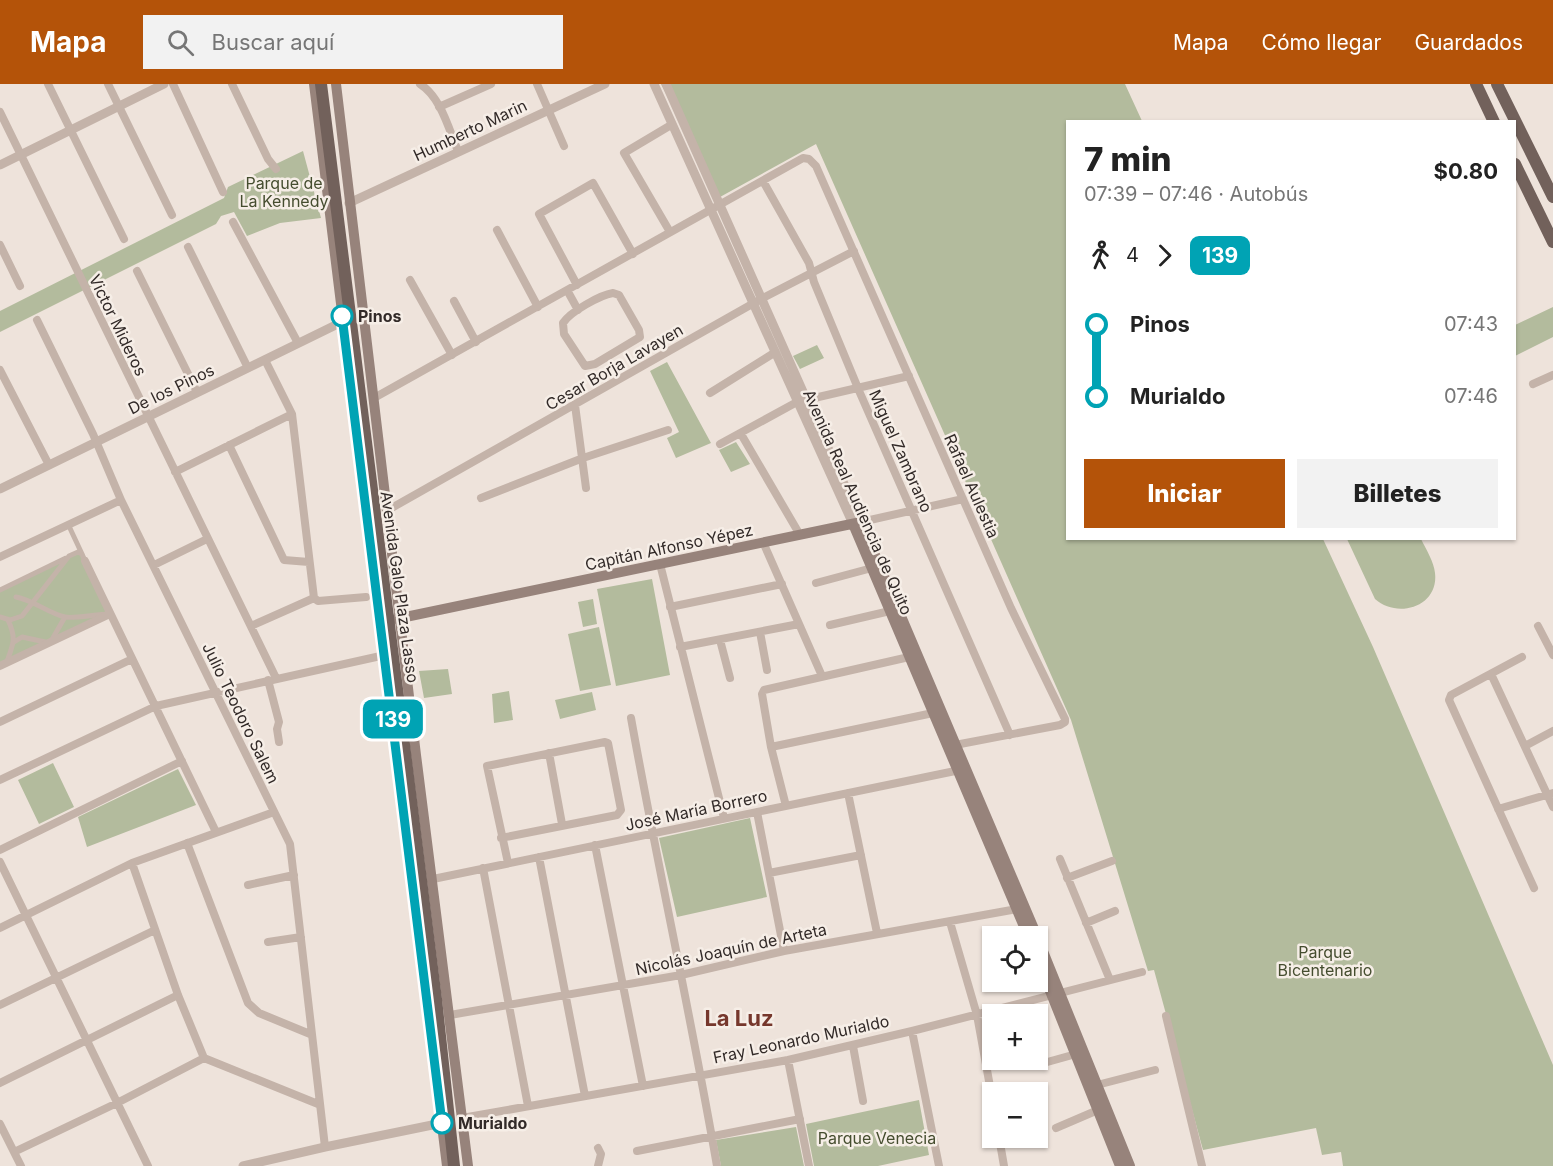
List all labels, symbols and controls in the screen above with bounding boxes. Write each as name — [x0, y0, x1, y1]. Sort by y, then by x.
search box — [143, 15, 563, 69]
text: Mapa — [30, 25, 107, 59]
icon: search — [164, 26, 197, 59]
text: Buscar aquí — [212, 29, 334, 55]
text: Mapa — [1173, 30, 1229, 55]
text: Cómo llegar — [1262, 30, 1381, 55]
text: Guardados — [1414, 30, 1523, 55]
street label: Humberto Marin — [410, 95, 530, 165]
text: 7 min — [1084, 139, 1172, 179]
text: $0.80 — [1434, 158, 1498, 184]
park label: Parque de La Kennedy — [239, 173, 329, 211]
text: 07:39 – 07:46 · Autobús — [1084, 182, 1308, 206]
icon: walk — [1084, 239, 1117, 272]
icon: forward — [1148, 239, 1181, 272]
text: 4 — [1126, 243, 1139, 267]
text: 139 — [1202, 243, 1238, 268]
street label: Victor Mideros — [85, 271, 151, 379]
marker: Pinos — [331, 305, 353, 327]
place label: Pinos — [358, 306, 401, 326]
text: Pinos — [1130, 311, 1190, 337]
text: 07:43 — [1444, 312, 1498, 336]
street label: Cesar Borja Lavayen — [542, 319, 686, 415]
street label: De los Pinos — [125, 360, 217, 418]
text: Murialdo — [1130, 383, 1225, 409]
text: 07:46 — [1444, 384, 1498, 408]
street label: Avenida Real Audiencia de Quito — [799, 386, 917, 618]
street label: Miguel Zambrano — [865, 387, 937, 515]
street label: Rafael Aulestia — [940, 431, 1004, 541]
button: Iniciar — [1084, 459, 1285, 528]
button: Billetes — [1297, 459, 1498, 528]
street label: Avenida Galo Plaza Lasso — [377, 490, 423, 684]
street label: Capitán Alfonso Yépez — [583, 519, 755, 575]
street label: Julio Teodoro Salem — [198, 639, 284, 787]
line badge: 139 — [358, 700, 428, 738]
text: 139 — [375, 707, 411, 732]
street label: José María Borrero — [623, 785, 769, 835]
street label: Nicolás Joaquín de Arteta — [634, 919, 828, 979]
map controls — [982, 926, 1048, 1148]
button: locate — [982, 926, 1048, 992]
park label: Parque Bicentenario — [1278, 942, 1372, 980]
button: + — [982, 1004, 1048, 1070]
district label: La Luz — [704, 1005, 774, 1031]
street label: Fray Leonardo Murialdo — [711, 1011, 891, 1067]
button: − — [982, 1082, 1048, 1148]
marker: Murialdo — [431, 1112, 453, 1134]
place label: Murialdo — [458, 1113, 528, 1133]
park label: Parque Venecia — [818, 1128, 936, 1148]

